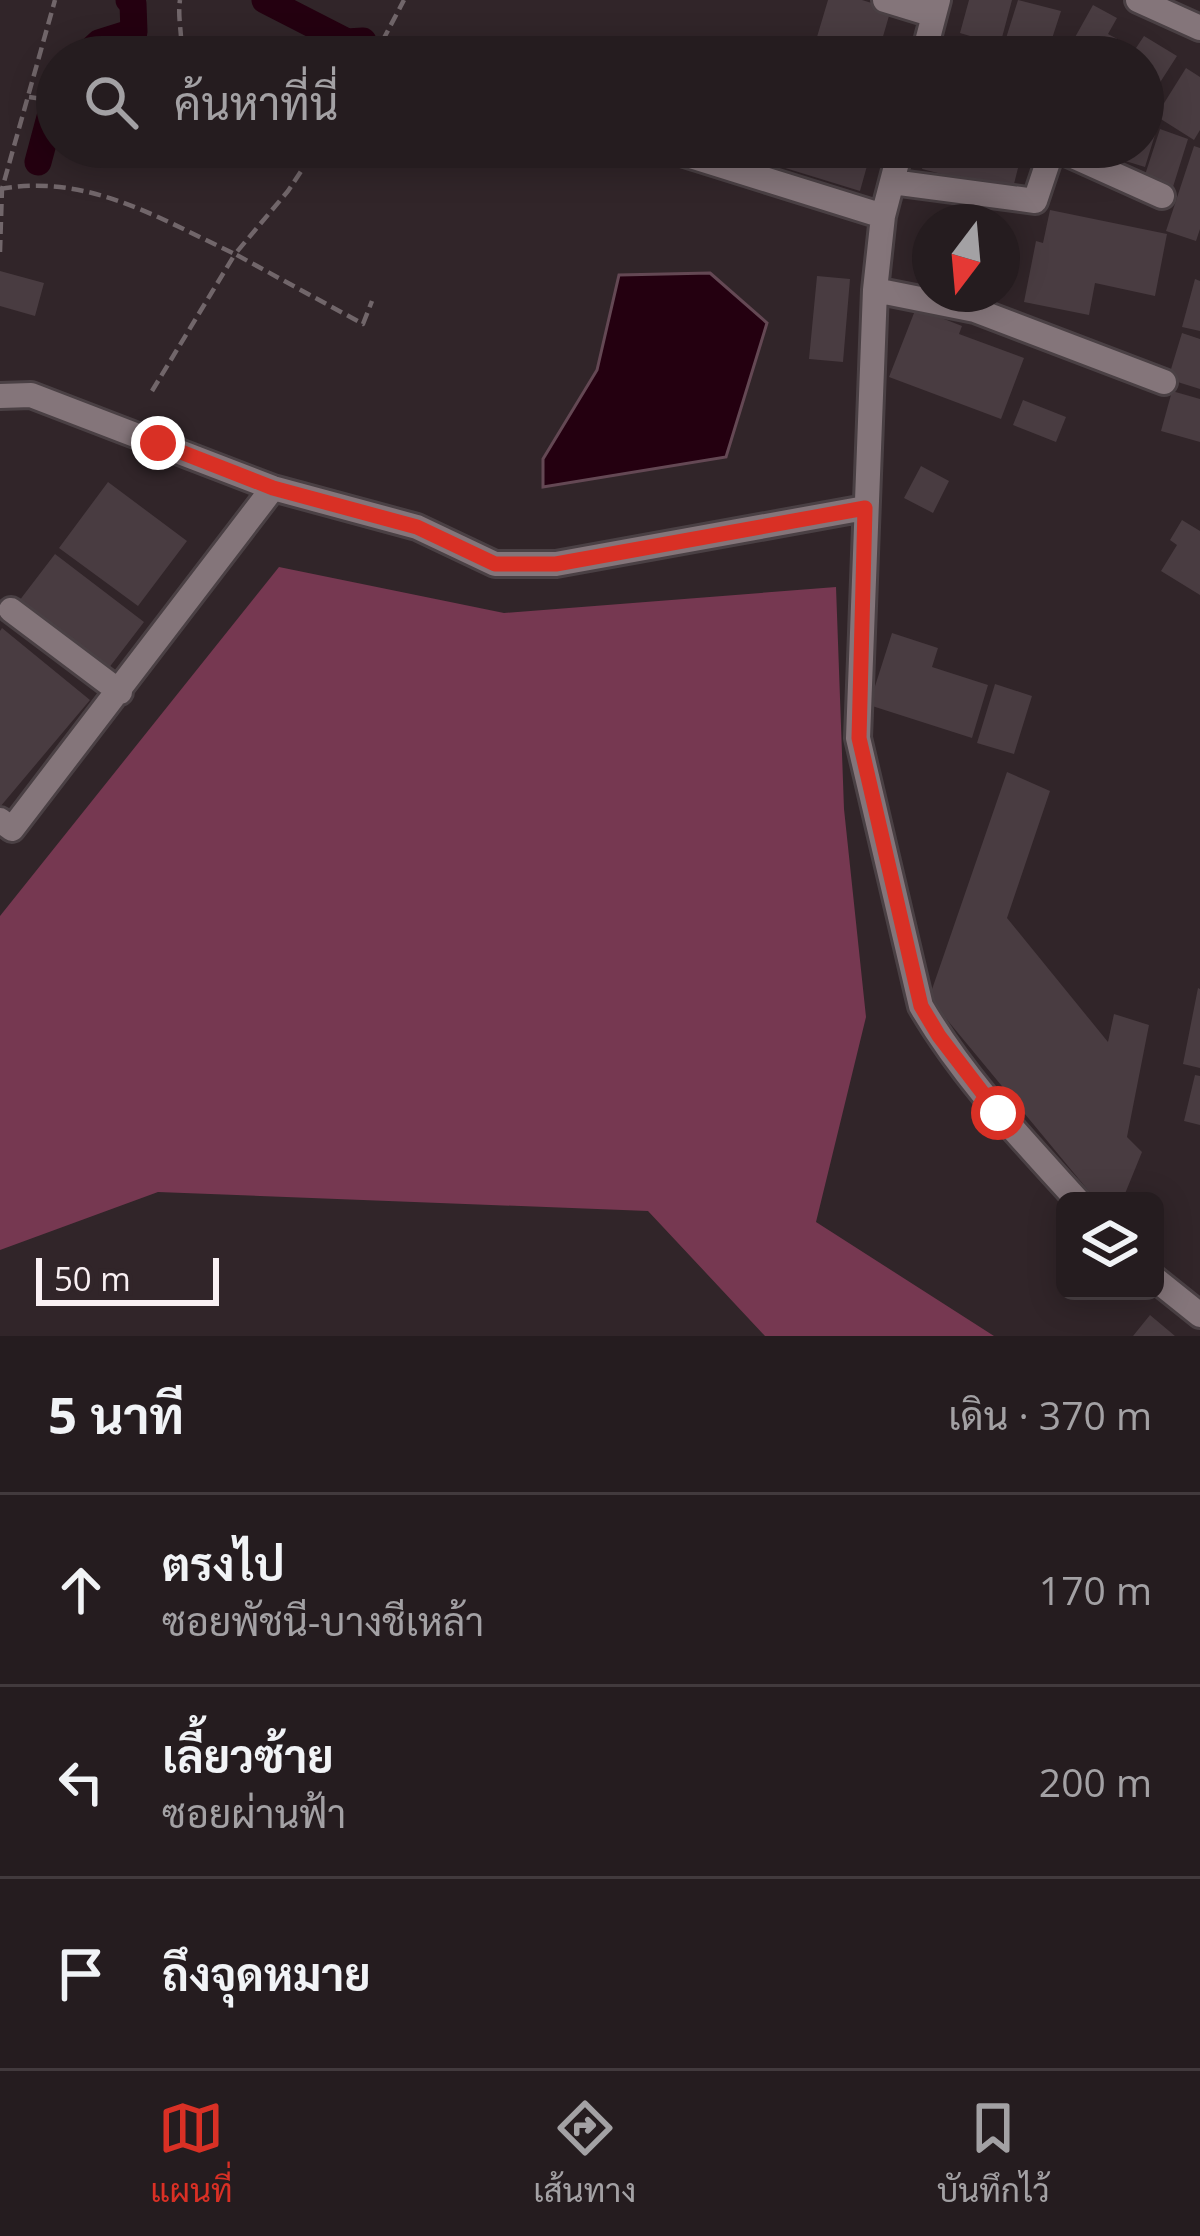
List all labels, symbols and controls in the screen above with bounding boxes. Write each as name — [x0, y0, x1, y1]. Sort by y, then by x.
search box — [36, 36, 1164, 168]
icon: search — [78, 69, 144, 135]
text: ค้นหาที่นี่ — [174, 72, 338, 133]
north arrow — [912, 204, 1020, 312]
route end — [131, 416, 185, 470]
route start — [971, 1086, 1025, 1140]
map controls — [1056, 1192, 1164, 1300]
button: layers — [1056, 1192, 1164, 1300]
scale bar — [36, 1252, 219, 1305]
text: 50 m — [54, 1256, 131, 1301]
text: 5 นาที — [48, 1379, 184, 1449]
text: เดิน · 370 m — [948, 1388, 1152, 1441]
text: ตรงไป — [162, 1533, 285, 1594]
icon: ahead — [48, 1557, 114, 1623]
text: 170 m — [1039, 1563, 1152, 1616]
text: ซอยพัชนี-บางชีเหล้า — [162, 1594, 484, 1647]
text: เลี้ยวซ้าย — [162, 1725, 334, 1786]
icon: left — [48, 1749, 114, 1815]
text: 200 m — [1039, 1755, 1152, 1808]
text: ซอยผ่านฟ้า — [162, 1786, 346, 1839]
icon: arrive — [48, 1941, 114, 2007]
text: ถึงจุดหมาย — [162, 1943, 371, 2004]
tab: แผนที่ — [150, 2095, 233, 2212]
tab: เส้นทาง — [533, 2095, 636, 2212]
tab: บันทึกไว้ — [937, 2095, 1050, 2212]

